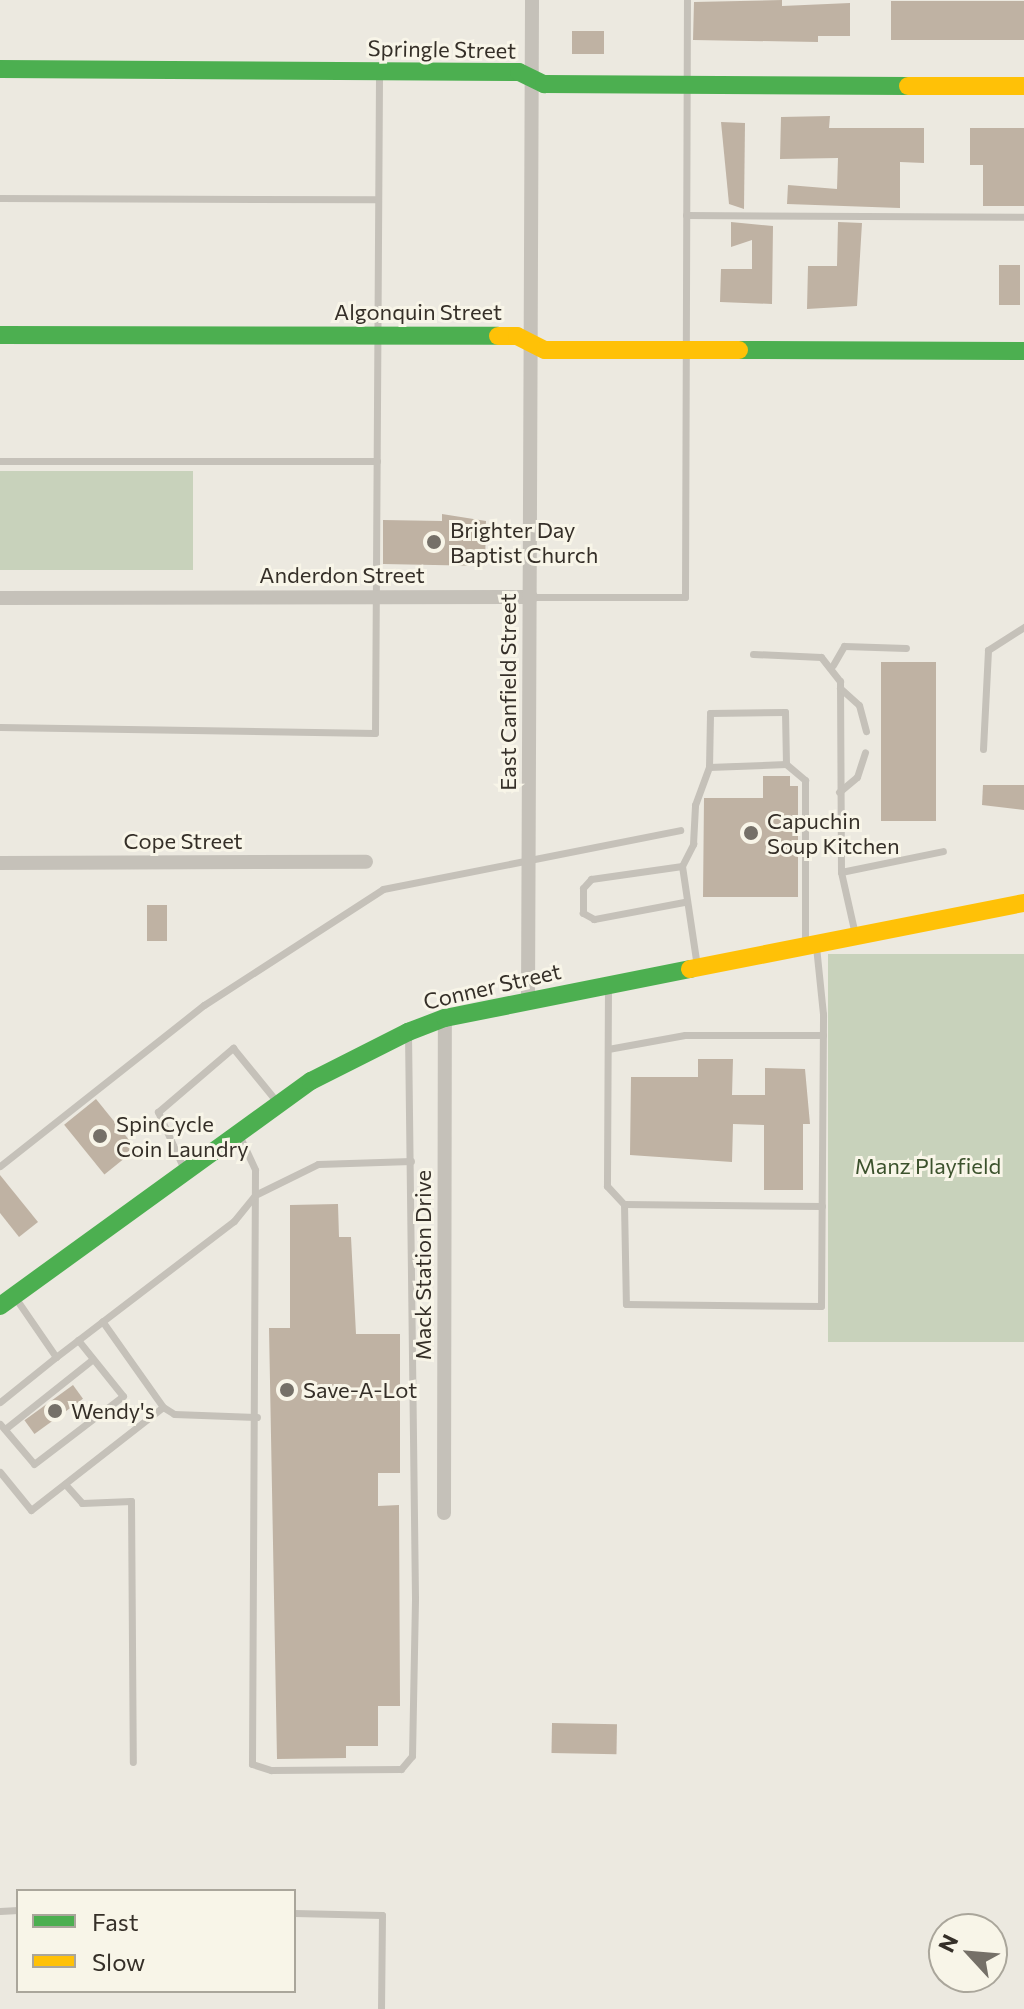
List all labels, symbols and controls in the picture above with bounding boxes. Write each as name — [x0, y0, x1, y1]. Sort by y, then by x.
street label: Springle Street — [368, 35, 516, 63]
street label: Algonquin Street — [334, 299, 502, 325]
place label: Brighter Day Baptist Church — [450, 516, 598, 568]
marker: Brighter Day Baptist Church — [425, 533, 443, 551]
street label: Anderdon Street — [259, 562, 425, 588]
street label: East Canfield Street — [495, 593, 521, 791]
place label: Capuchin Soup Kitchen — [767, 807, 900, 858]
marker: Capuchin Soup Kitchen — [742, 824, 760, 842]
street label: Cope Street — [123, 828, 243, 854]
street label: Conner Street — [421, 957, 563, 1015]
place label: SpinCycle Coin Laundry — [116, 1110, 249, 1162]
marker: SpinCycle Coin Laundry — [91, 1127, 109, 1145]
park label: Manz Playfield — [855, 1153, 1001, 1179]
street label: Mack Station Drive — [410, 1170, 436, 1360]
place label: Save-A-Lot — [303, 1377, 417, 1403]
marker: Save-A-Lot — [278, 1381, 296, 1399]
place label: Wendy's — [71, 1398, 155, 1424]
marker: Wendy's — [46, 1402, 64, 1420]
legend — [16, 1889, 296, 1993]
text: Fast — [92, 1907, 139, 1936]
north arrow — [928, 1913, 1008, 1993]
text: N — [932, 1930, 964, 1956]
text: Slow — [92, 1947, 145, 1976]

